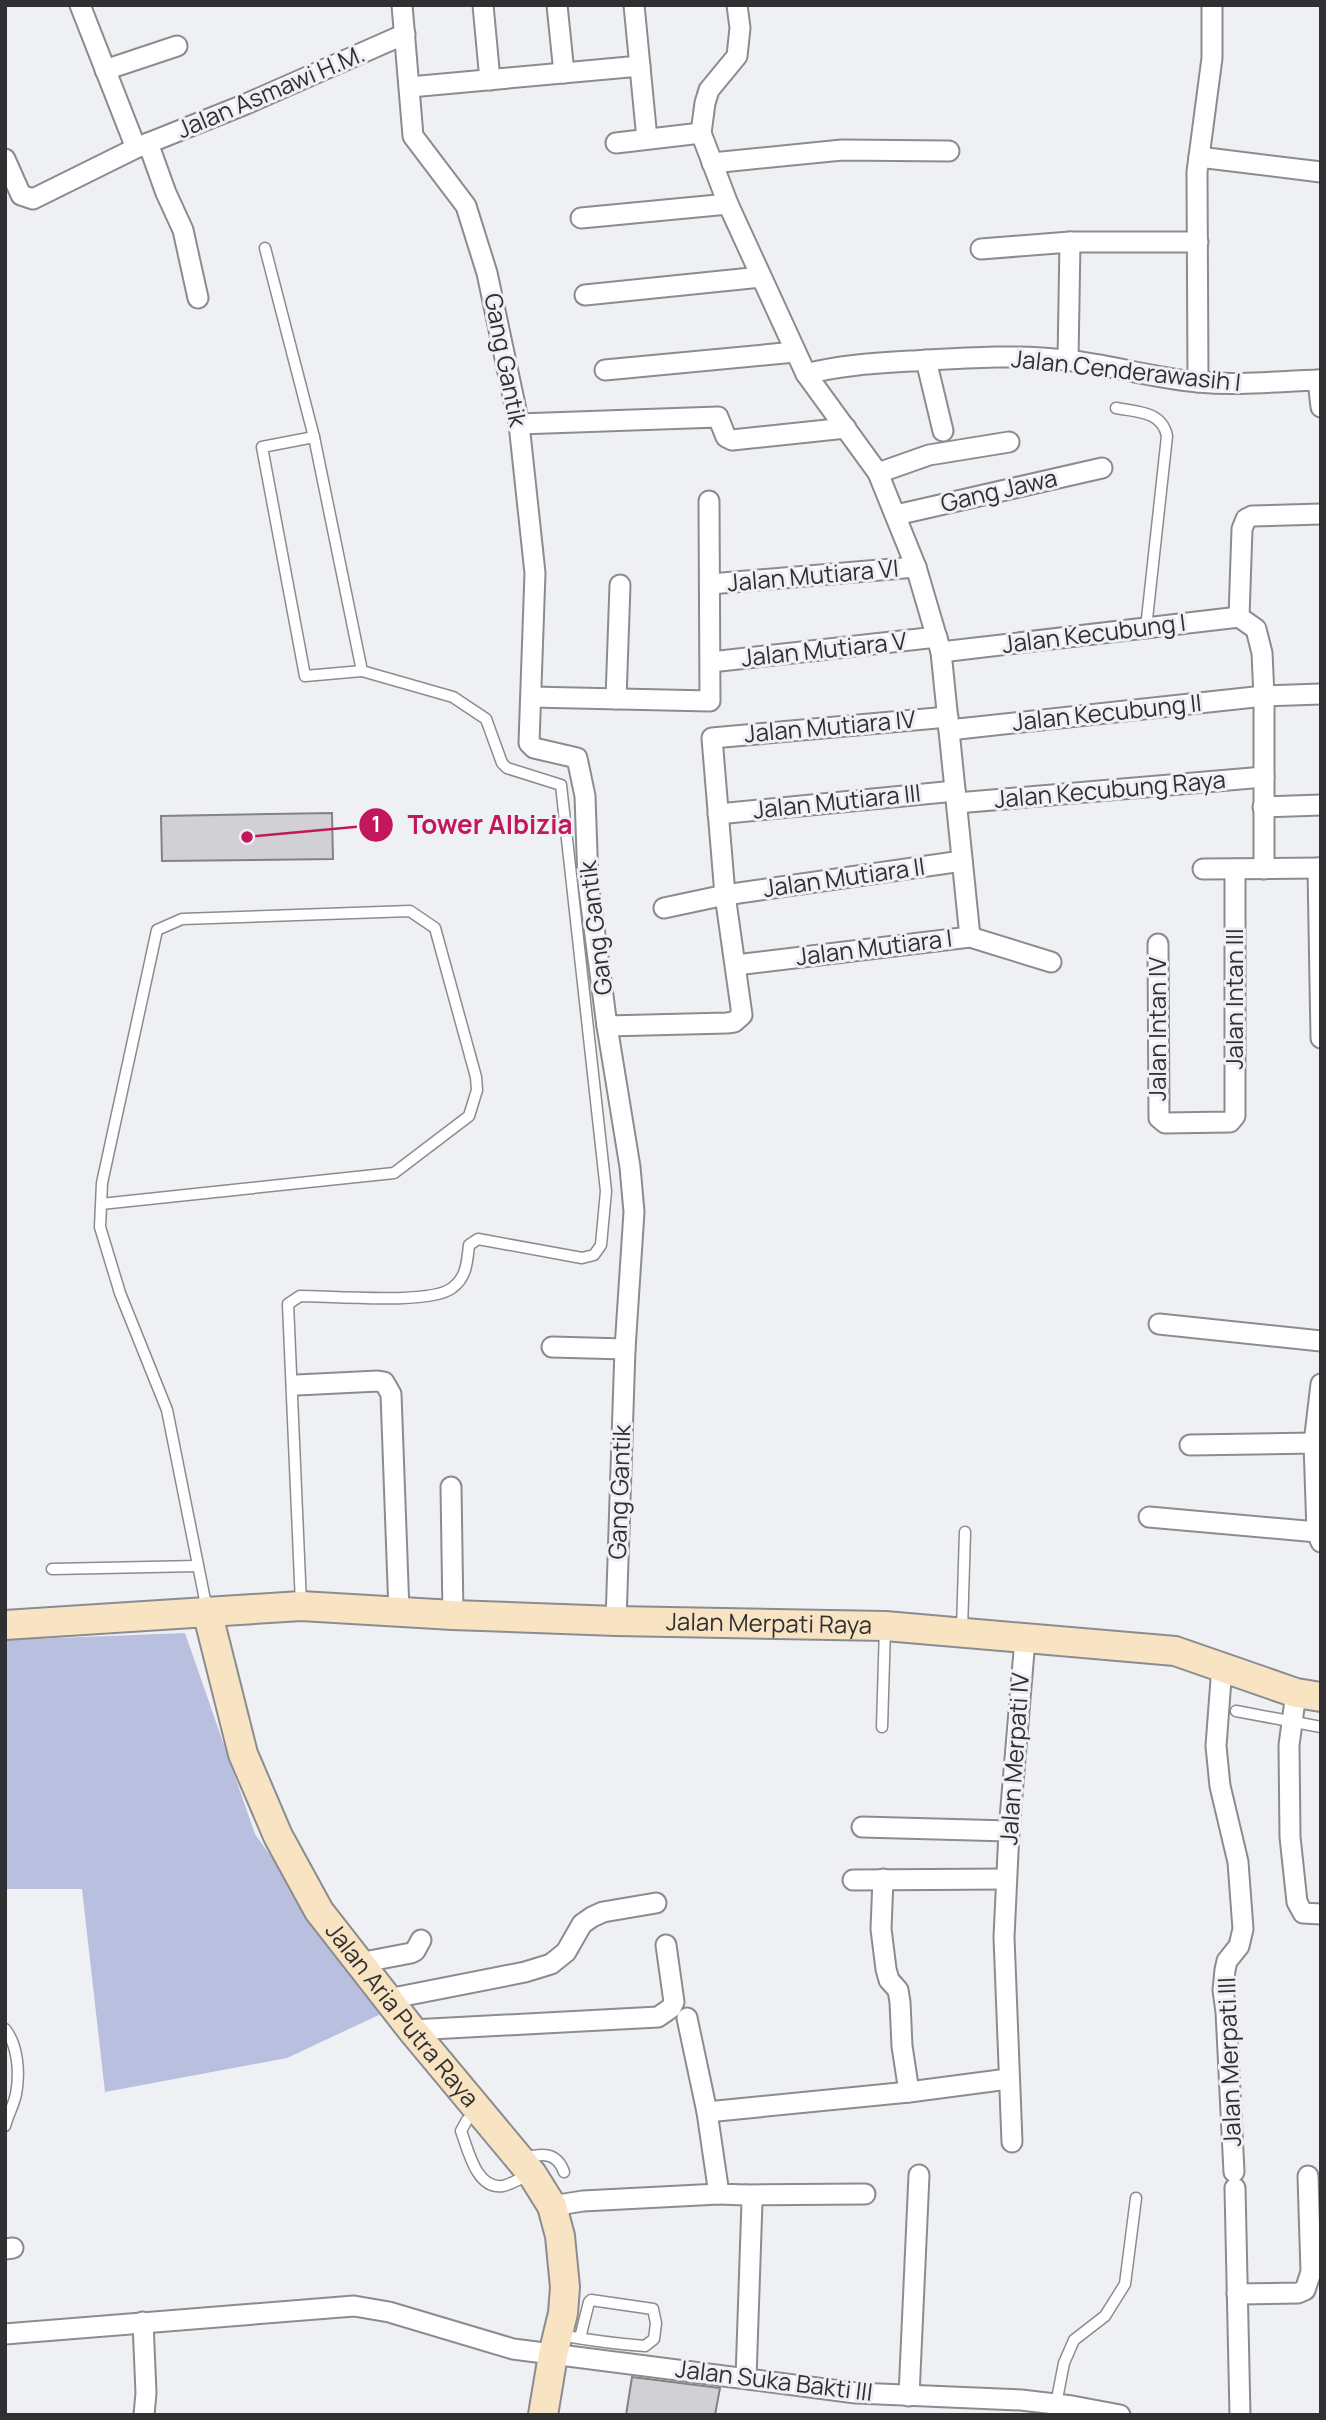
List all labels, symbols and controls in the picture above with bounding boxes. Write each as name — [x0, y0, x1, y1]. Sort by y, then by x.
street label: Jalan Asmawi H.M. — [171, 36, 369, 145]
street label: Gang Gantik — [477, 290, 536, 430]
street label: Jalan Cenderawasih I — [1010, 341, 1243, 398]
street label: Gang Jawa — [937, 460, 1060, 519]
street label: Jalan Mutiara VI — [726, 551, 900, 598]
street label: Jalan Kecubung I — [1000, 605, 1187, 660]
street label: Jalan Mutiara V — [739, 623, 909, 674]
street label: Jalan Kecubung II — [1011, 685, 1203, 738]
street label: Jalan Mutiara IV — [743, 702, 917, 749]
street label: Jalan Kecubung Raya — [993, 762, 1227, 815]
street label: Jalan Mutiara III — [751, 775, 922, 826]
callout: Tower Albizia — [359, 801, 587, 848]
text: Tower Albizia — [408, 806, 572, 842]
text: 1 — [371, 810, 381, 838]
street label: Jalan Mutiara II — [761, 849, 927, 904]
street label: Gang Gantik — [570, 858, 619, 997]
street label: Jalan Mutiara I — [794, 921, 954, 972]
street label: Jalan Intan III — [1217, 928, 1250, 1070]
street label: Jalan Intan IV — [1140, 956, 1173, 1101]
street label: Gang Gantik — [600, 1423, 637, 1560]
street label: Jalan Merpati Raya — [666, 1604, 872, 1641]
street label: Jalan Merpati IV — [991, 1671, 1036, 1846]
street label: Jalan Aria Putra Raya — [319, 1915, 487, 2113]
street label: Jalan Merpati III — [1209, 1977, 1248, 2147]
street label: Jalan Suka Bakti III — [674, 2351, 875, 2408]

